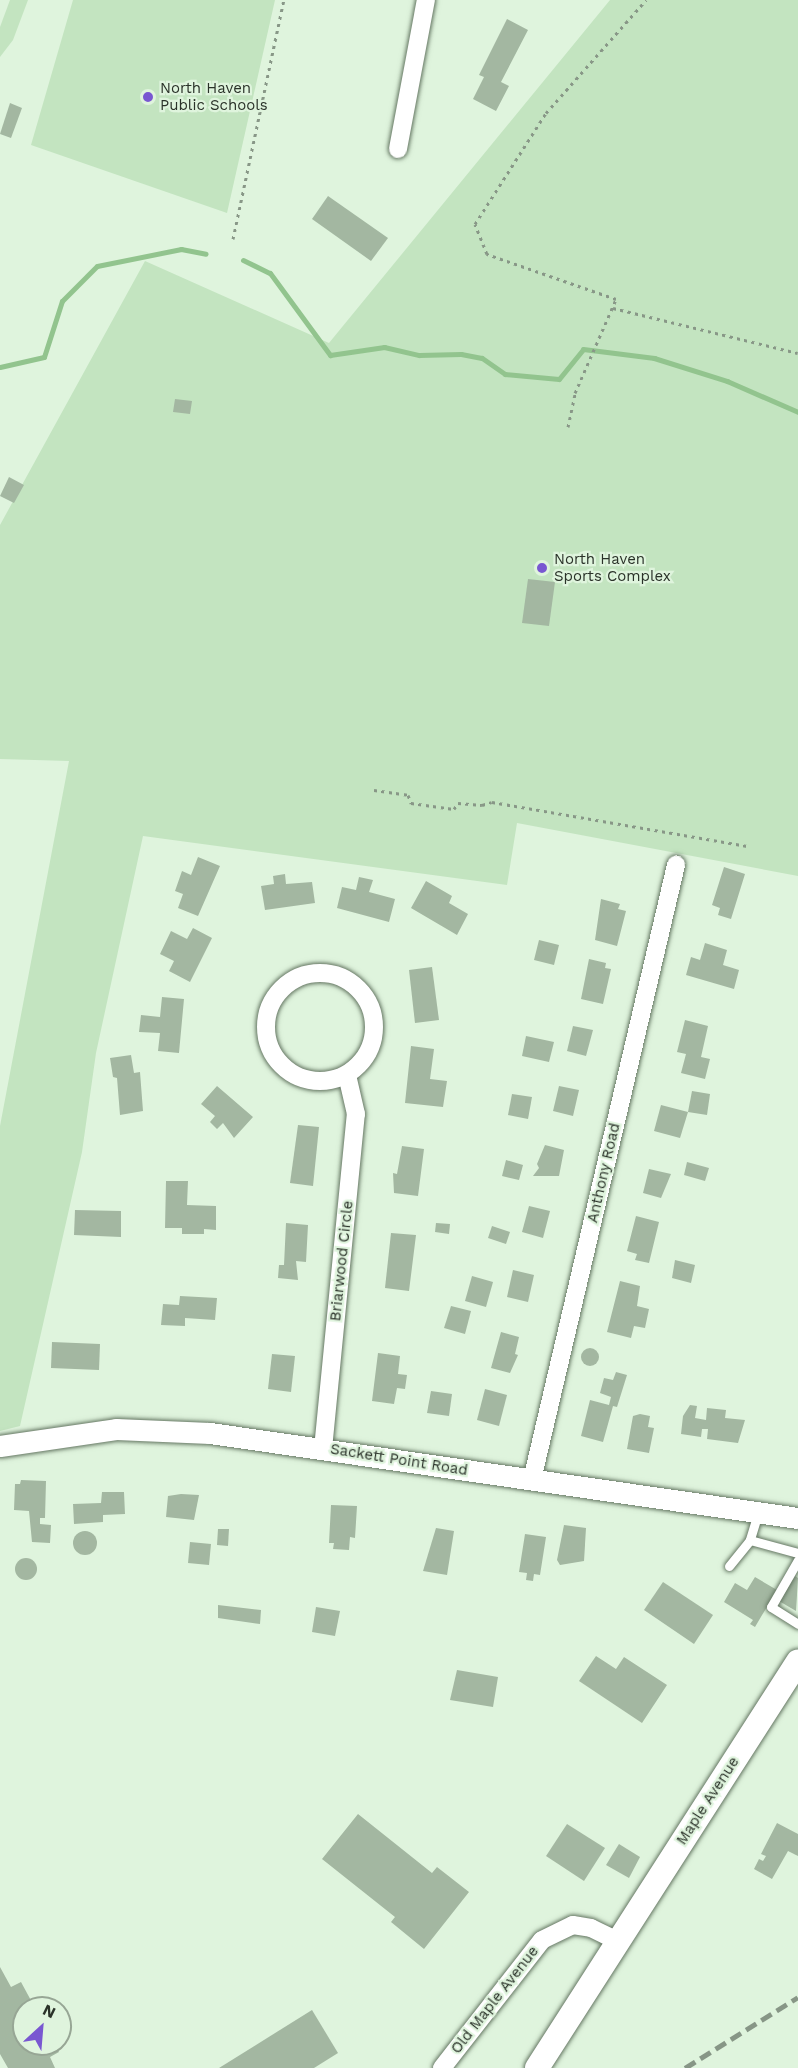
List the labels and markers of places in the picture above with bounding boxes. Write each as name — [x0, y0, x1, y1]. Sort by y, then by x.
place label: North Haven Public Schools — [160, 79, 268, 114]
marker: North Haven Public Schools — [141, 90, 155, 104]
place label: North Haven Sports Complex — [554, 550, 671, 585]
marker: North Haven Sports Complex — [535, 561, 549, 575]

